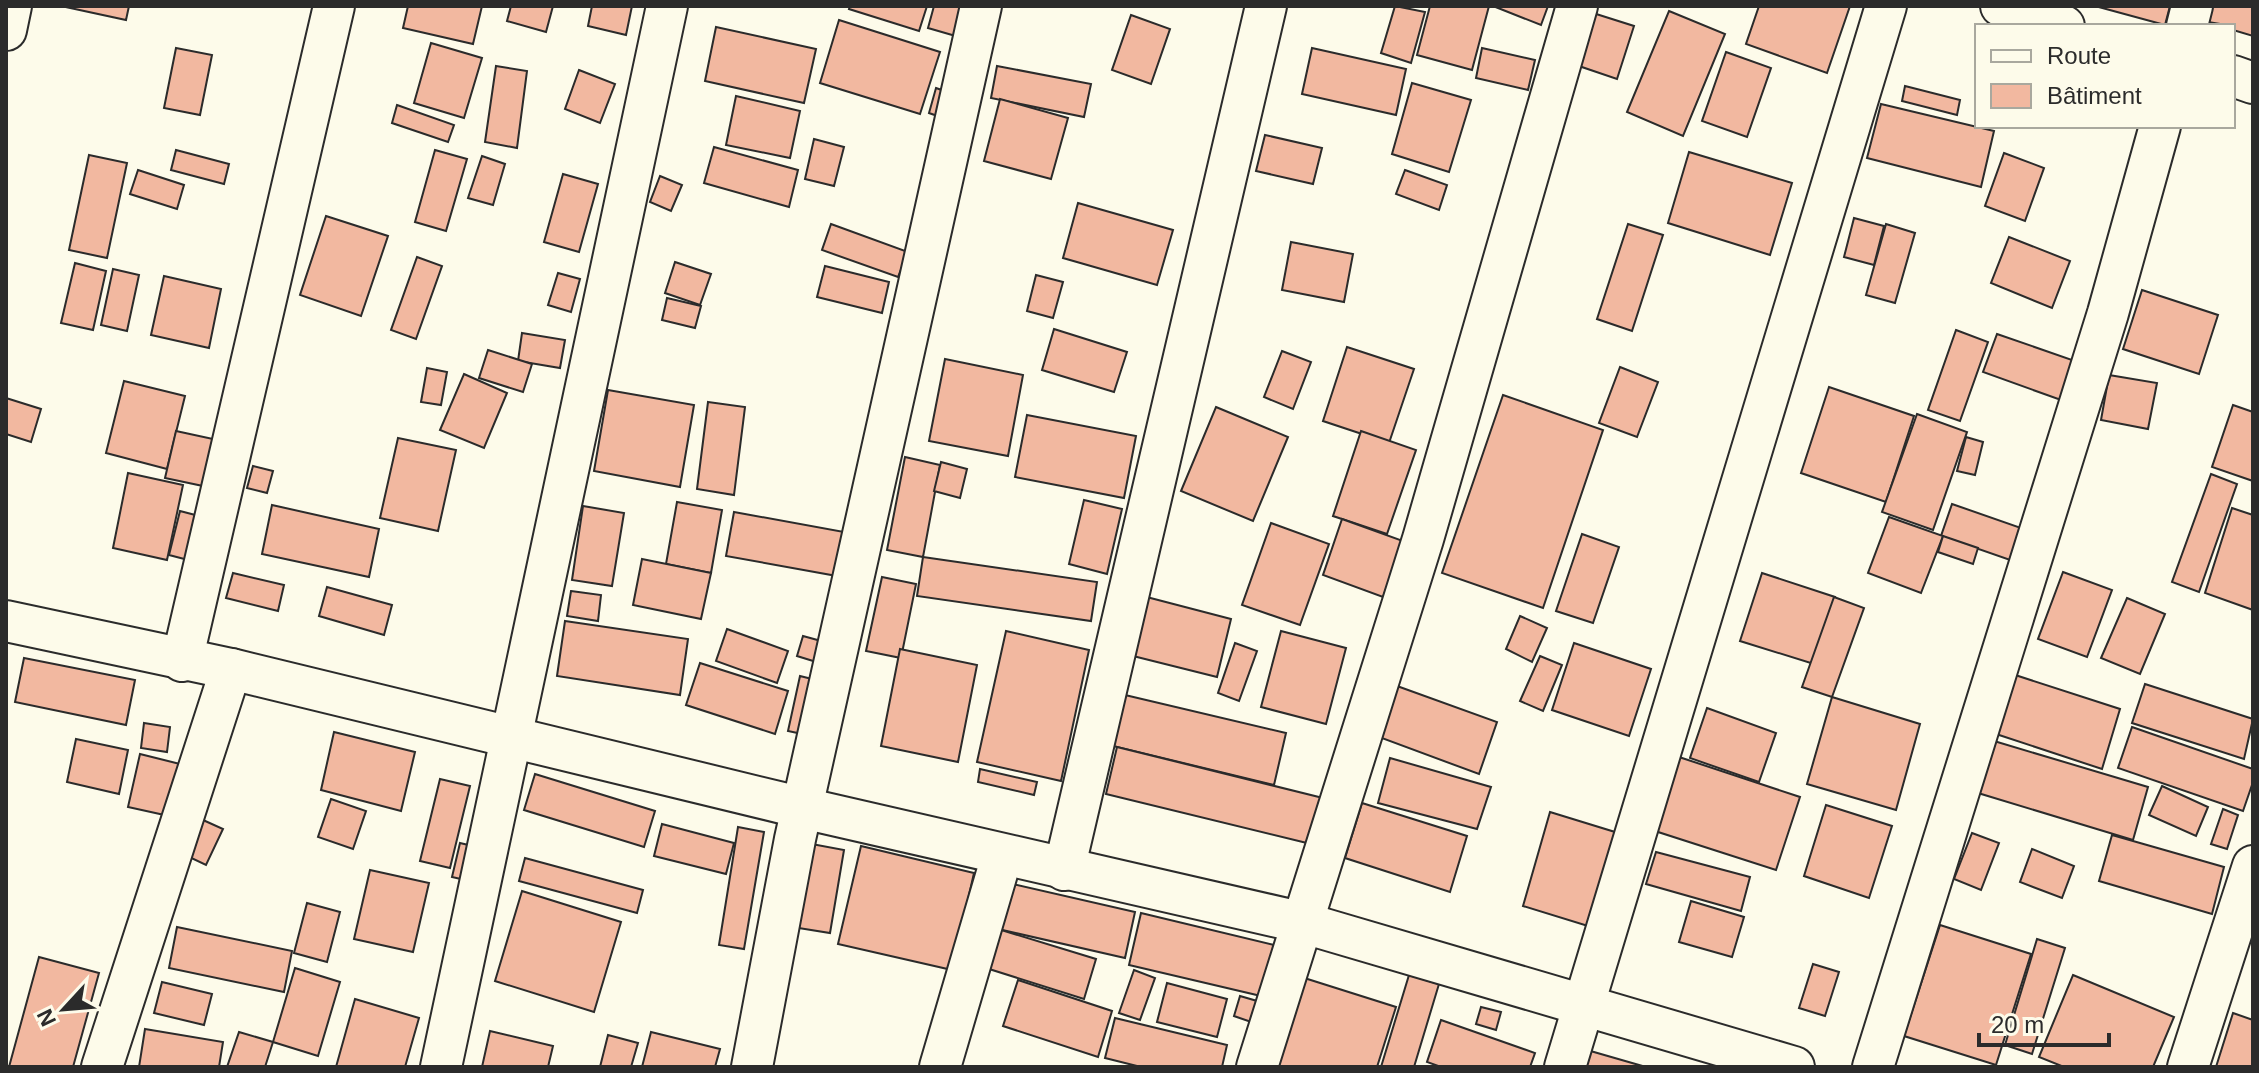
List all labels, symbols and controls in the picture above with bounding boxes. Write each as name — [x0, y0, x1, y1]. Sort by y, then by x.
legend — [1975, 24, 2235, 128]
text: Route — [2047, 42, 2111, 69]
text: Bâtiment — [2047, 82, 2142, 109]
north arrow — [24, 969, 104, 1049]
scale bar — [1979, 997, 2109, 1047]
text: N — [32, 1005, 61, 1030]
text: 20 m — [1991, 1011, 2044, 1038]

